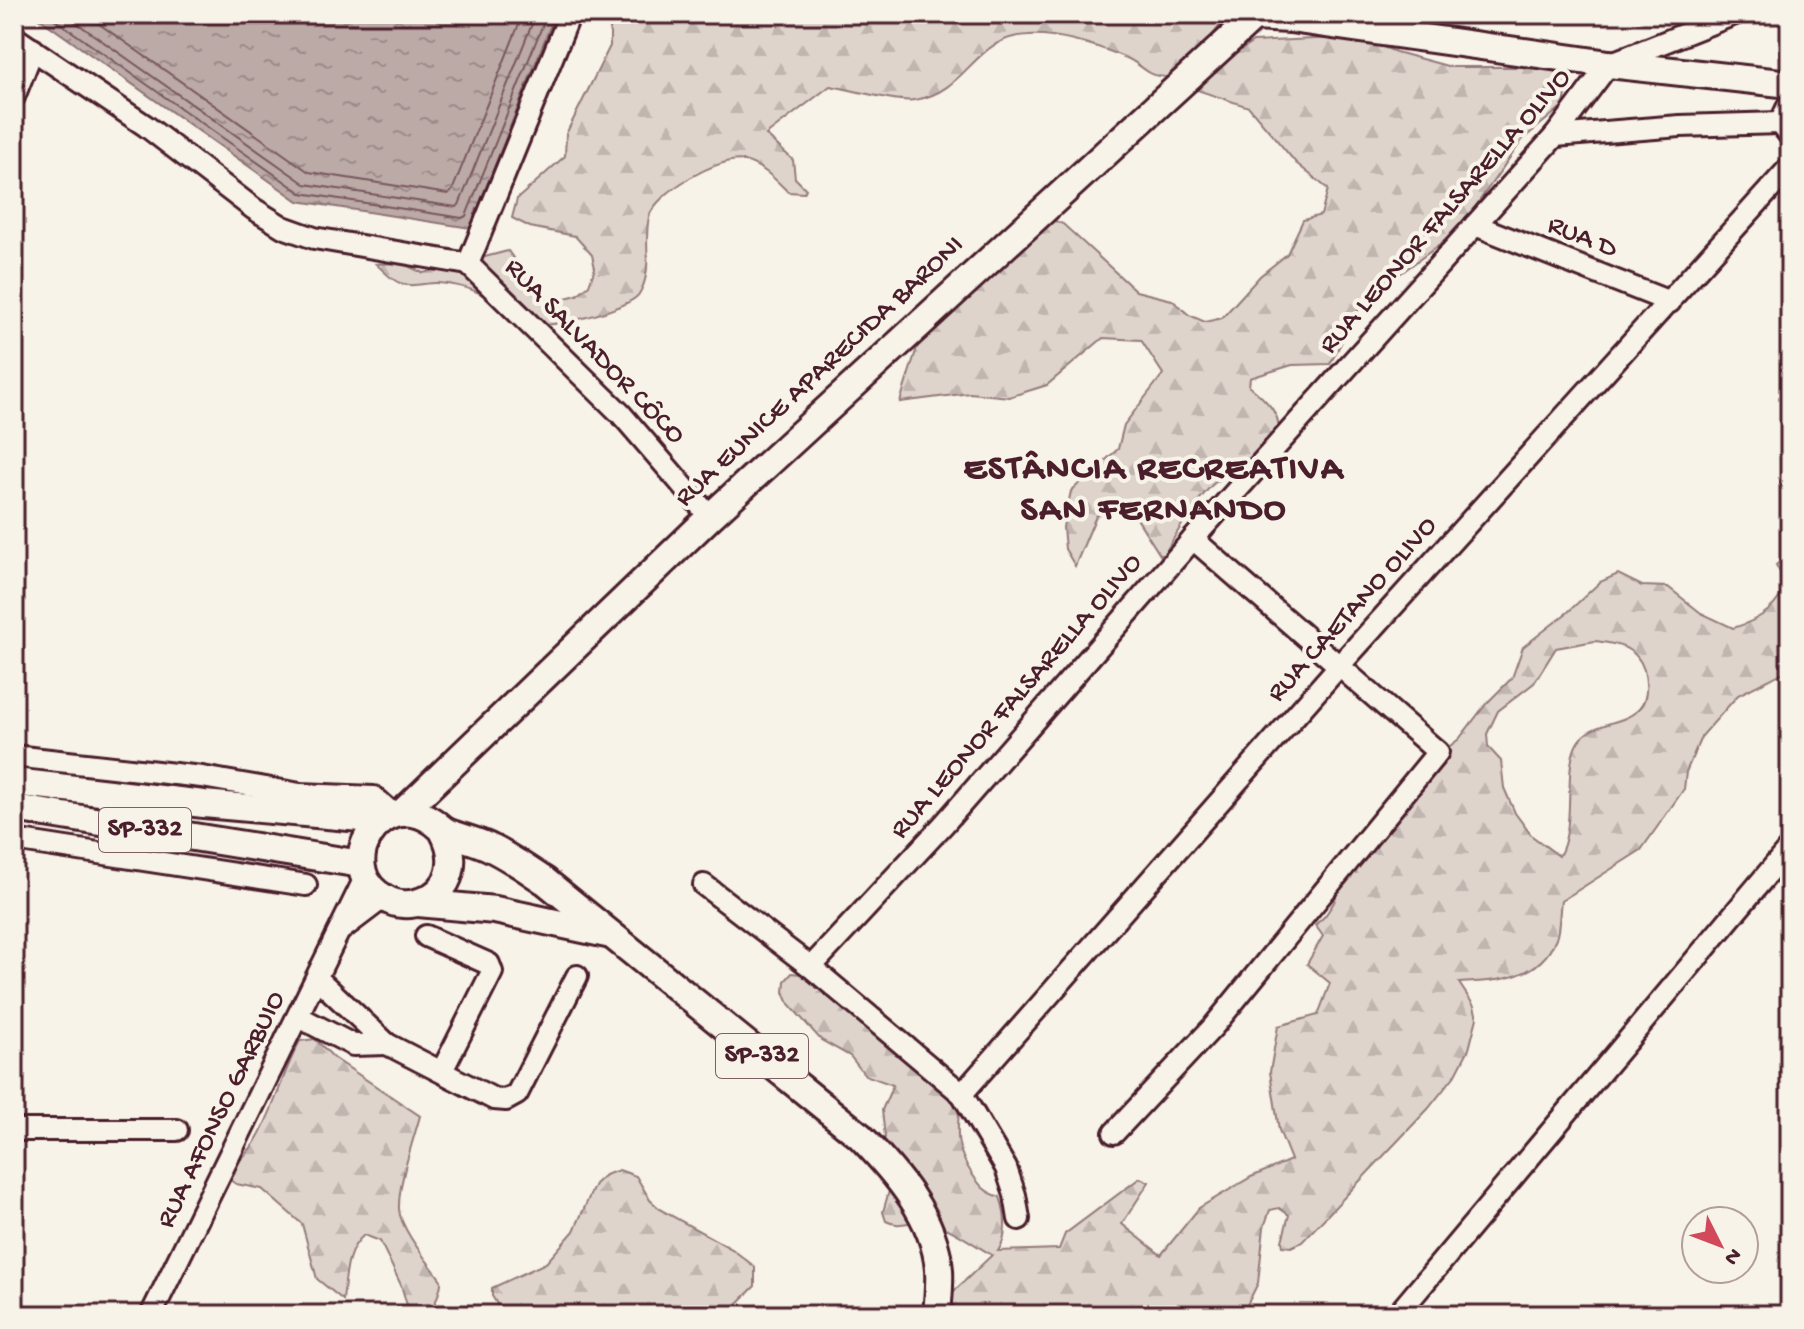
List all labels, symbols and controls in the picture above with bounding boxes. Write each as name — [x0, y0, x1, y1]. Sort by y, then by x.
street label: RUA LEONOR FALSARELLA OLIVO — [1313, 62, 1579, 362]
street label: RUA D — [1542, 209, 1622, 267]
street label: RUA EUNICE APARECIDA BARONI — [669, 229, 971, 515]
street label: RUA SALVADOR CÔCO — [497, 252, 692, 452]
district label: ESTÂNCIA RECREATIVA SAN FERNANDO — [964, 449, 1345, 533]
street label: RUA CAETANO OLIVO — [1261, 510, 1445, 710]
street label: RUA LEONOR FALSARELLA OLIVO — [884, 547, 1150, 847]
road number: SP-332 — [99, 808, 191, 852]
street label: RUA AFONSO GARBUIO — [150, 986, 294, 1234]
road number: SP-332 — [716, 1034, 808, 1078]
north arrow — [1680, 1205, 1760, 1285]
text: N — [1717, 1242, 1746, 1270]

